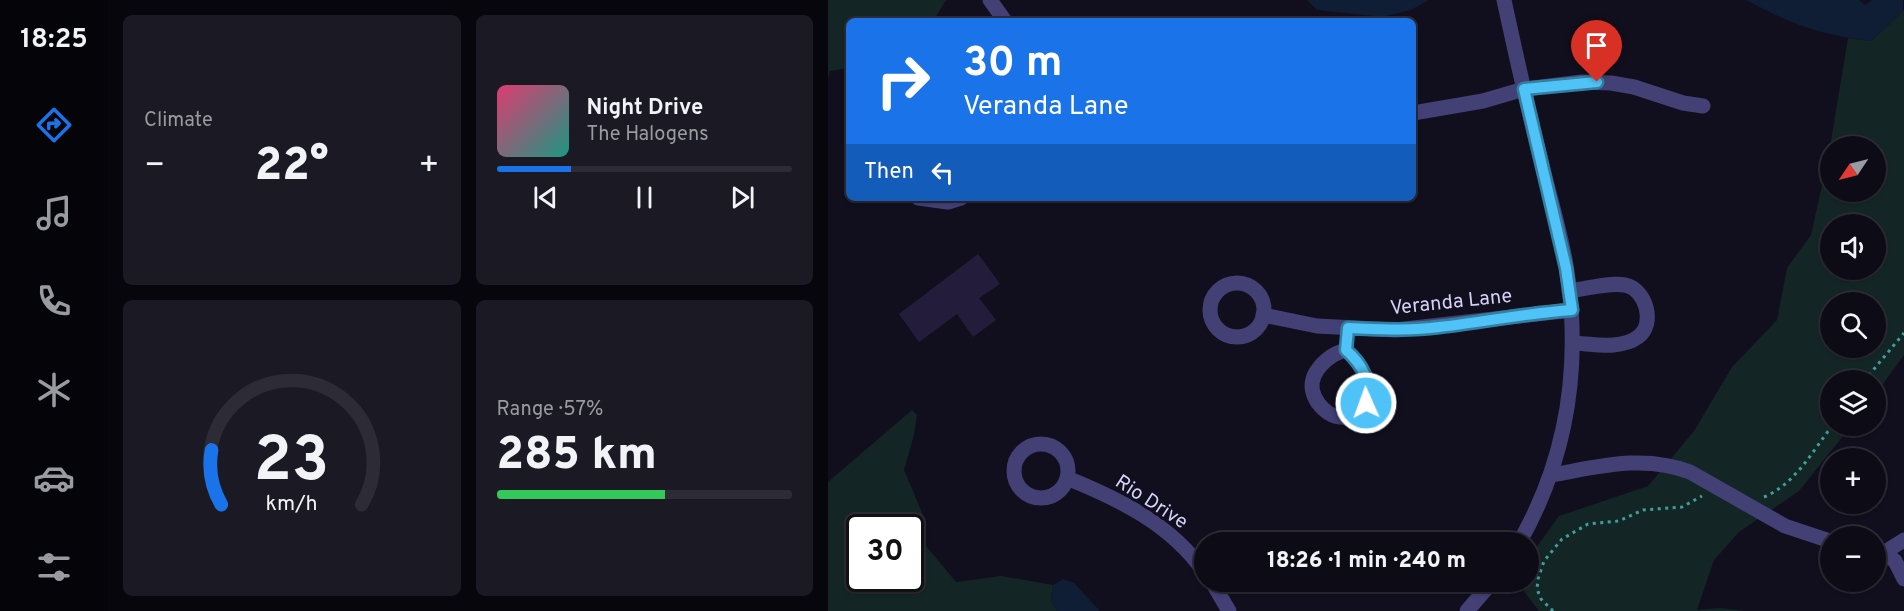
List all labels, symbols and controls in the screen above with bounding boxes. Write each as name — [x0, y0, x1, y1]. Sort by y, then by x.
pin — [1571, 20, 1622, 82]
text: 18:25 — [20, 23, 88, 57]
icon: arrive — [1580, 29, 1613, 62]
text: 30 m — [963, 38, 1062, 91]
icon: right — [864, 42, 942, 120]
text: Veranda Lane — [963, 90, 1128, 124]
text: Night Drive — [587, 95, 703, 122]
icon: directions — [33, 104, 75, 146]
text: Climate — [144, 108, 213, 134]
text: The Halogens — [587, 122, 709, 148]
north arrow — [1820, 136, 1886, 202]
map controls — [1820, 136, 1886, 592]
text: 22° — [255, 139, 329, 196]
text: − — [144, 146, 165, 188]
text: + — [418, 146, 439, 188]
icon: left — [926, 156, 959, 189]
text: Then — [864, 159, 914, 186]
icon: previous — [529, 181, 562, 214]
icon: pause — [628, 181, 661, 214]
icon: next — [726, 181, 759, 214]
icon: music — [33, 192, 75, 234]
button: sound — [1820, 214, 1886, 280]
icon: phone — [33, 280, 75, 322]
street label: Veranda Lane — [1389, 284, 1514, 322]
button: search — [1820, 292, 1886, 358]
icon: climate — [33, 369, 75, 411]
button: layers — [1820, 370, 1886, 436]
position arrow — [1334, 371, 1398, 435]
text: Range · 57% — [497, 397, 603, 423]
text: 23 — [254, 424, 330, 503]
text: 285 km — [497, 428, 657, 485]
button: + — [1820, 448, 1886, 514]
icon: car — [33, 457, 75, 499]
street label: Rio Drive — [1110, 470, 1192, 536]
text: km/h — [266, 491, 318, 518]
speed limit sign: 30 — [846, 514, 924, 592]
button: − — [1820, 526, 1886, 592]
icon: filters — [33, 546, 75, 588]
text: 18:26 · 1 min · 240 m — [1267, 548, 1466, 575]

